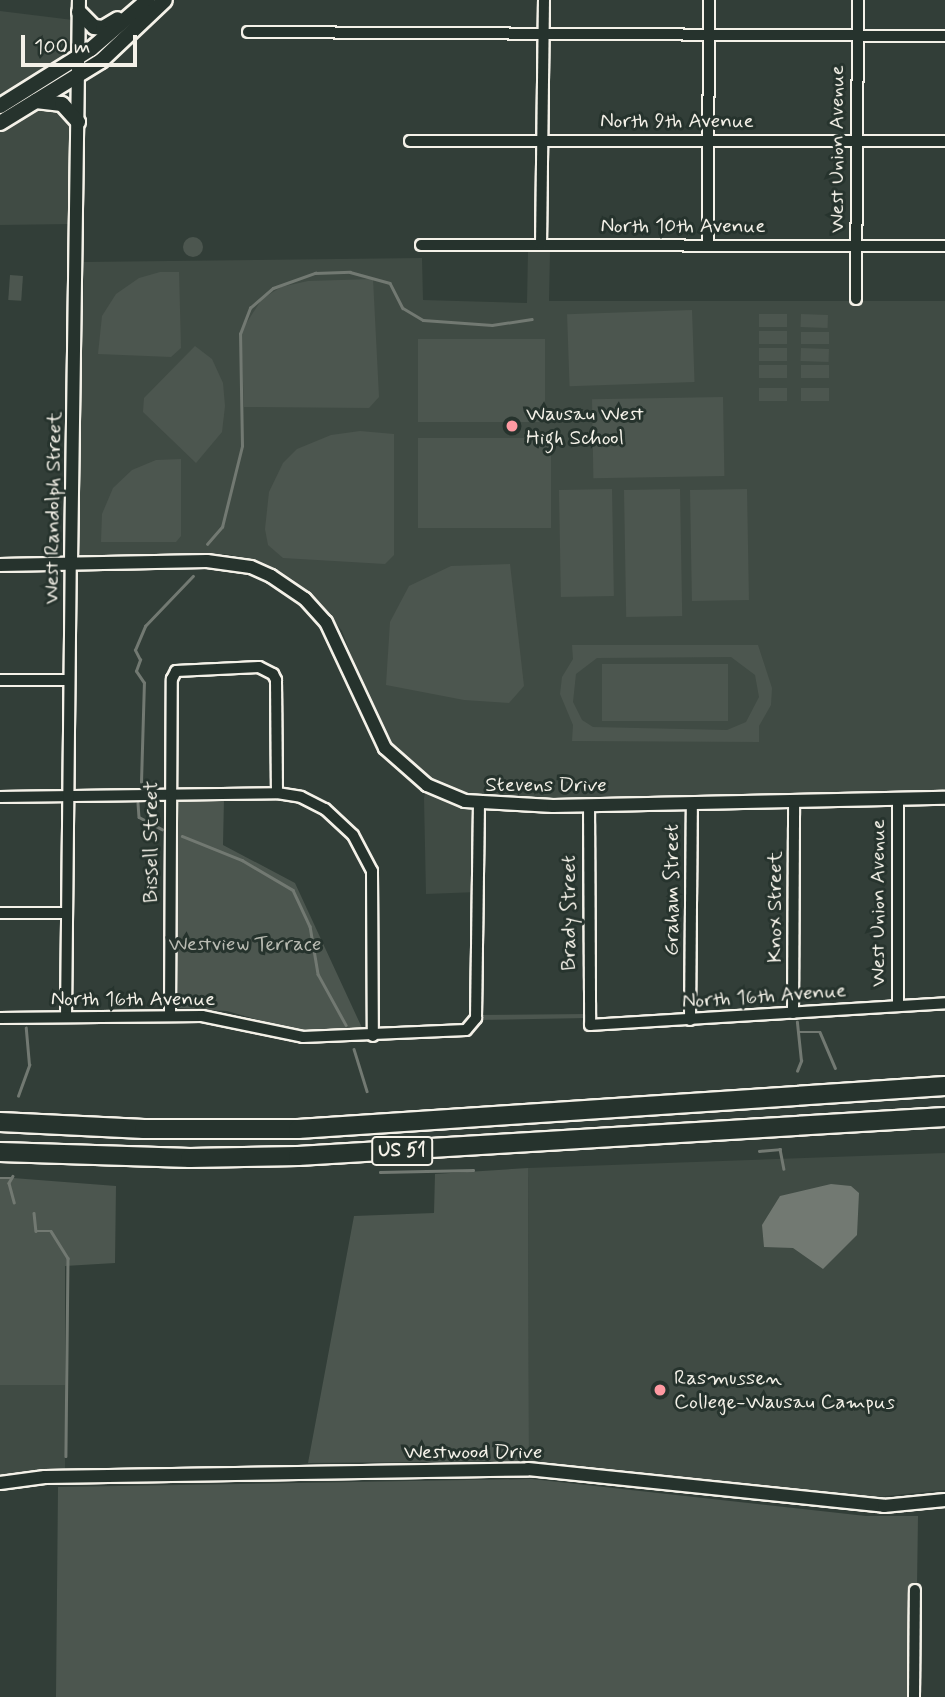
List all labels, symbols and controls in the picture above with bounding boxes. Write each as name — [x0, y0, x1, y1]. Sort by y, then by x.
scale bar — [24, 21, 140, 65]
text: 100 m — [34, 33, 90, 61]
street label: West Union Avenue — [824, 64, 850, 234]
street label: North 9th Avenue — [600, 108, 754, 134]
street label: North 10th Avenue — [601, 213, 765, 239]
place label: Wausau West High School — [526, 401, 644, 451]
street label: West Randolph Street — [39, 411, 67, 605]
marker: Wausau West High School — [504, 418, 520, 434]
street label: Stevens Drive — [486, 772, 606, 798]
street label: Bissell Street — [138, 781, 164, 903]
street label: West Union Avenue — [865, 818, 891, 988]
street label: Graham Street — [659, 822, 685, 958]
street label: Knox Street — [762, 851, 788, 963]
street label: Brady Street — [556, 853, 582, 973]
park label: Westview Terrace — [169, 931, 321, 957]
street label: North 16th Avenue — [681, 978, 847, 1014]
street label: North 16th Avenue — [51, 986, 215, 1012]
road number: US 51 — [370, 1135, 434, 1166]
place label: Rasmussen College-Wausau Campus — [674, 1365, 891, 1415]
marker: Rasmussen College-Wausau Campus — [652, 1382, 668, 1398]
street label: Westwood Drive — [405, 1439, 541, 1465]

